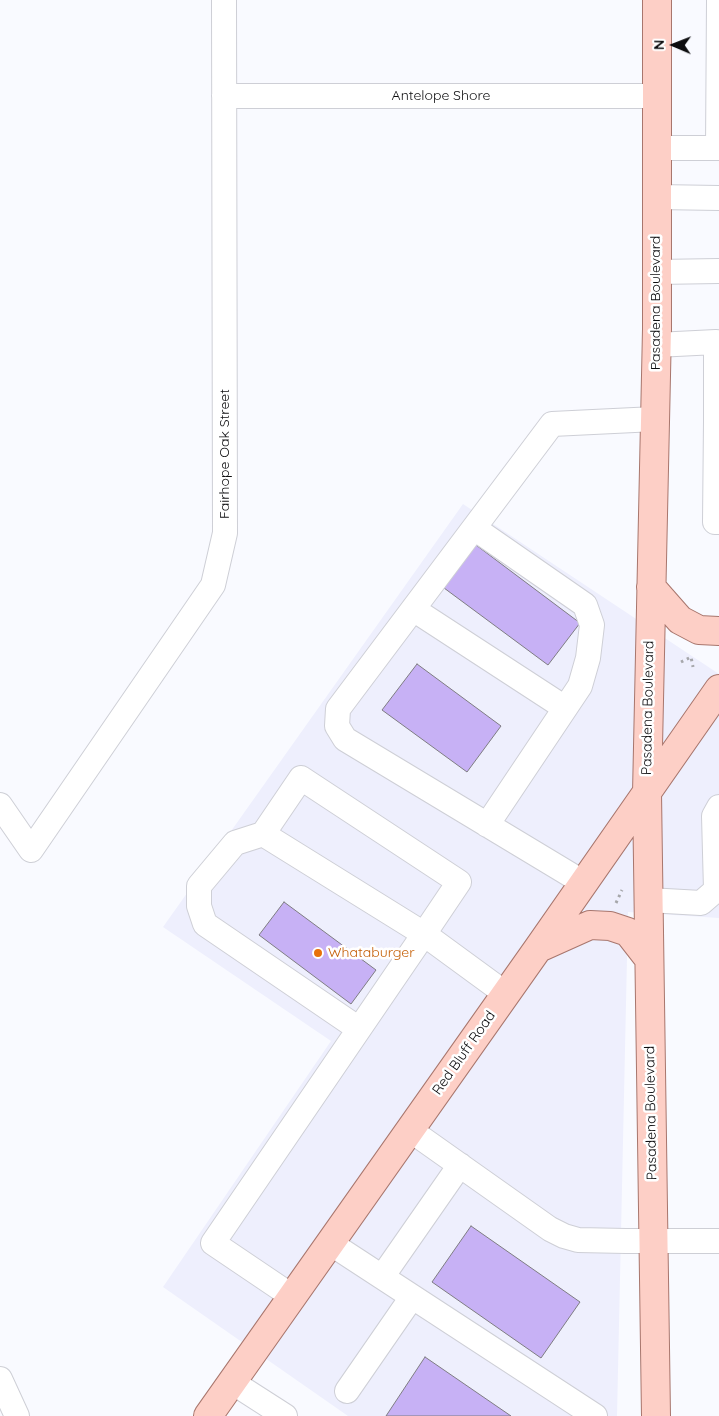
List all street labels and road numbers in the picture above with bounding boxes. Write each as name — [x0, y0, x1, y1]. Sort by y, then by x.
street label: Antelope Shore — [392, 88, 490, 104]
street label: Pasadena Boulevard — [648, 236, 664, 370]
street label: Fairhope Oak Street — [217, 389, 233, 519]
street label: Pasadena Boulevard — [638, 641, 658, 775]
street label: Red Bluff Road — [429, 1008, 499, 1098]
street label: Pasadena Boulevard — [641, 1046, 661, 1180]

